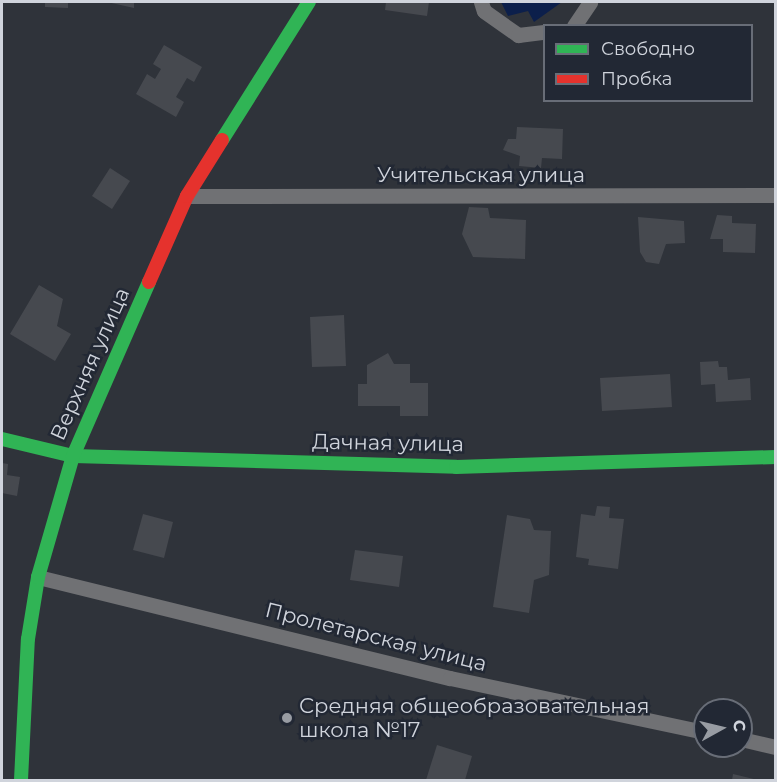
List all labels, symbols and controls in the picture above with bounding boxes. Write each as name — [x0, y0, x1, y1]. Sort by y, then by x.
legend — [543, 24, 753, 102]
text: Свободно — [601, 38, 695, 60]
text: Пробка — [601, 68, 672, 90]
street label: Учительская улица — [377, 162, 585, 188]
street label: Верхняя улица — [45, 284, 135, 444]
street label: Дачная улица — [312, 429, 464, 457]
street label: Пролетарская улица — [263, 597, 489, 677]
place label: Средняя общеобразовательная школа №17 — [299, 693, 649, 743]
north arrow — [693, 698, 753, 758]
marker: Средняя общеобразовательная школа №17 — [280, 711, 294, 725]
text: С — [729, 719, 750, 733]

